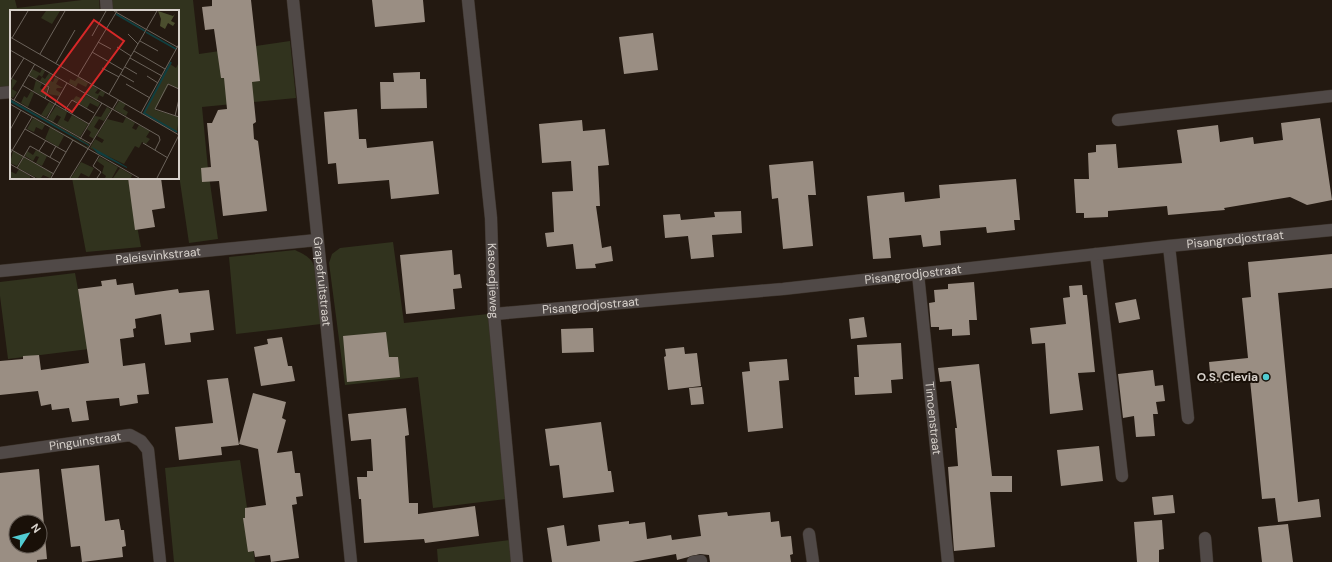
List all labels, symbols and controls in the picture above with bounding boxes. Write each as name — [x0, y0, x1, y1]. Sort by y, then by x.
inset map — [10, 10, 179, 179]
street label: Pisangrodjostraat — [1186, 227, 1285, 252]
street label: Grapefruitstraat — [309, 236, 335, 327]
street label: Paleisvinkstraat — [115, 243, 202, 268]
street label: Kasoedjieweg — [484, 243, 502, 320]
street label: Pisangrodjostraat — [864, 261, 963, 288]
street label: Pisangrodjostraat — [541, 293, 640, 318]
place label: O.S. Clevia — [1197, 369, 1258, 385]
marker: O.S. Clevia — [1261, 372, 1271, 382]
street label: Timoenstraat — [921, 381, 945, 456]
street label: Pinguinstraat — [48, 428, 123, 454]
north arrow — [8, 514, 48, 554]
text: N — [28, 521, 44, 535]

